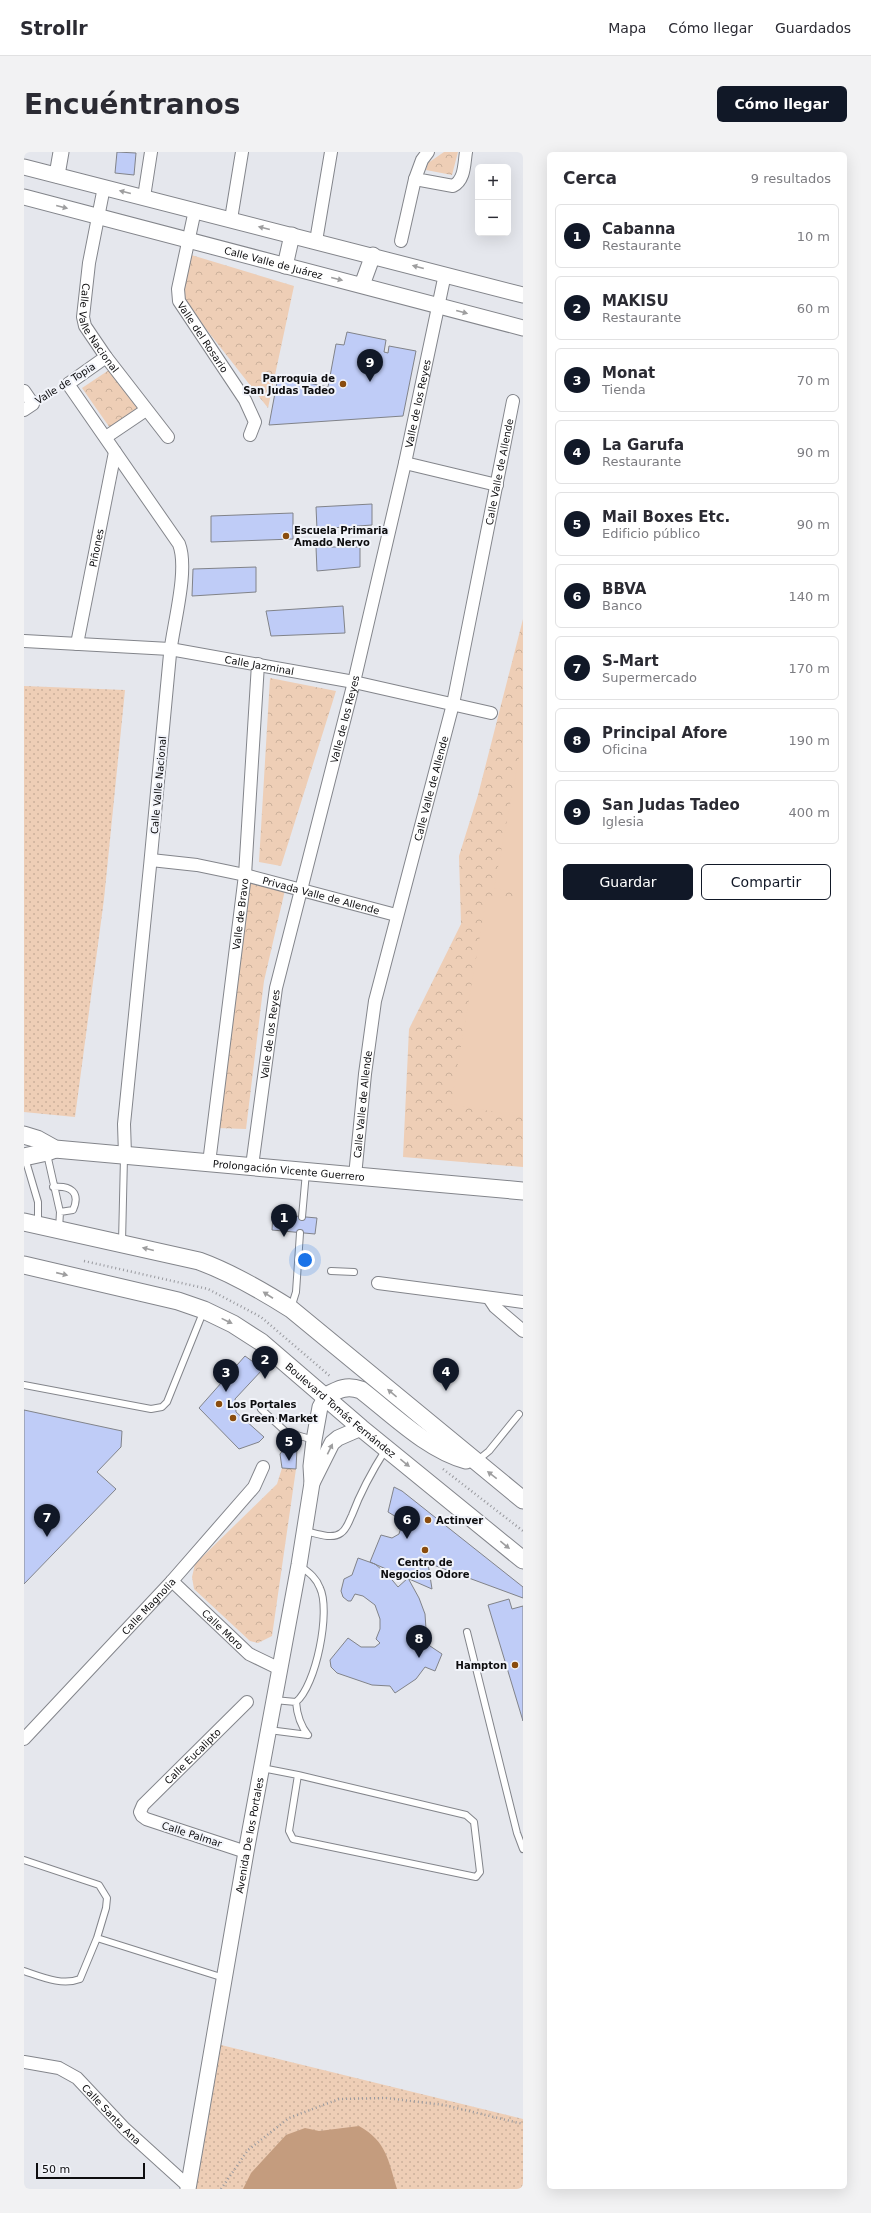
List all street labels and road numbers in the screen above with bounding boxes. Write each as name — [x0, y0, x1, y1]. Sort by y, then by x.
street label: Calle Valle de Juárez — [223, 245, 324, 281]
street label: Calle Valle Nacional — [77, 283, 121, 375]
street label: Valle del Rosario — [175, 300, 230, 375]
street label: Valle de los Reyes — [403, 358, 433, 449]
street label: Valle de Topia — [33, 361, 97, 406]
street label: Calle Valle de Allende — [484, 418, 515, 526]
street label: Piñones — [87, 528, 106, 568]
street label: Calle Jazminal — [224, 654, 295, 677]
street label: Valle de los Reyes — [329, 674, 361, 764]
street label: Calle Valle de Allende — [412, 735, 450, 842]
street label: Calle Valle Nacional — [149, 736, 168, 834]
street label: Privada Valle de Allende — [261, 875, 381, 916]
street label: Valle de Bravo — [231, 878, 251, 950]
street label: Valle de los Reyes — [259, 989, 282, 1080]
street label: Calle Valle de Allende — [352, 1050, 374, 1159]
street label: Prolongación Vicente Guerrero — [212, 1158, 365, 1183]
street label: Boulevard Tomás Fernández — [283, 1361, 398, 1460]
street label: Calle Magnolia — [120, 1576, 178, 1637]
street label: Calle Moro — [200, 1607, 245, 1652]
street label: Calle Eucalipto — [163, 1726, 223, 1786]
street label: Avenida De los Portales — [234, 1776, 266, 1894]
street label: Calle Palmar — [160, 1820, 224, 1850]
street label: Calle Santa Ana — [80, 2082, 143, 2147]

